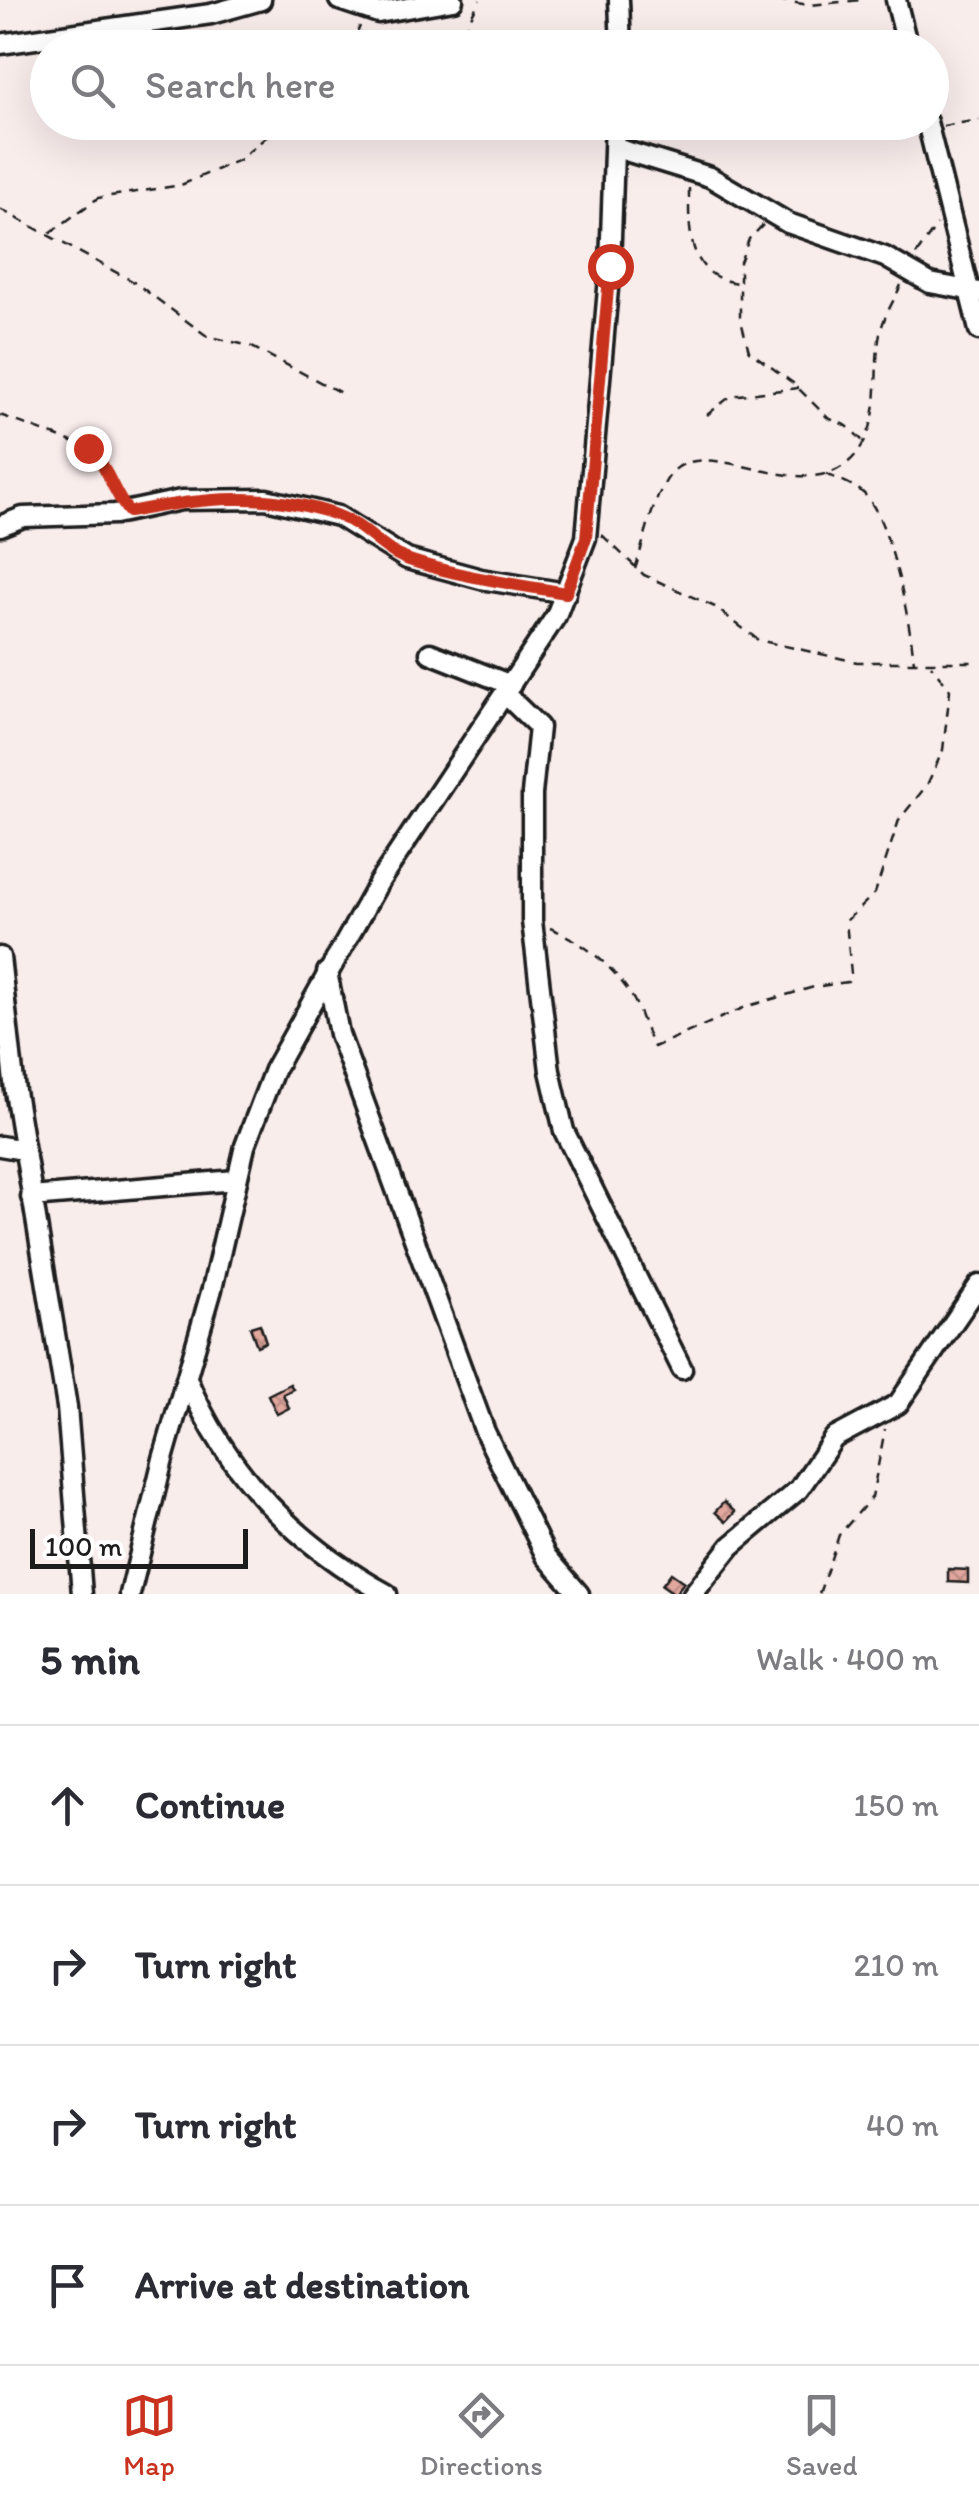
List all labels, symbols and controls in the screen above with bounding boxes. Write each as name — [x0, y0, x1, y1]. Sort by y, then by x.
search box — [30, 30, 949, 140]
icon: search — [65, 58, 120, 113]
text: Search here — [145, 62, 336, 108]
route start — [588, 244, 634, 290]
route end — [66, 426, 112, 472]
scale bar — [30, 1524, 248, 1568]
text: 100 m — [45, 1529, 122, 1563]
text: 5 min — [40, 1634, 140, 1685]
text: Walk · 400 m — [756, 1640, 939, 1678]
icon: ahead — [40, 1778, 95, 1833]
text: Continue — [135, 1782, 285, 1828]
text: 150 m — [854, 1786, 939, 1824]
icon: right — [40, 1938, 95, 1993]
text: Turn right — [135, 1942, 297, 1988]
text: 210 m — [853, 1946, 939, 1984]
icon: right — [40, 2098, 95, 2153]
text: Turn right — [135, 2102, 297, 2148]
text: 40 m — [866, 2106, 939, 2144]
icon: arrive — [40, 2258, 95, 2313]
text: Arrive at destination — [135, 2262, 470, 2308]
tab: Map — [122, 2388, 177, 2482]
tab: Directions — [420, 2388, 543, 2482]
tab: Saved — [786, 2388, 857, 2482]

